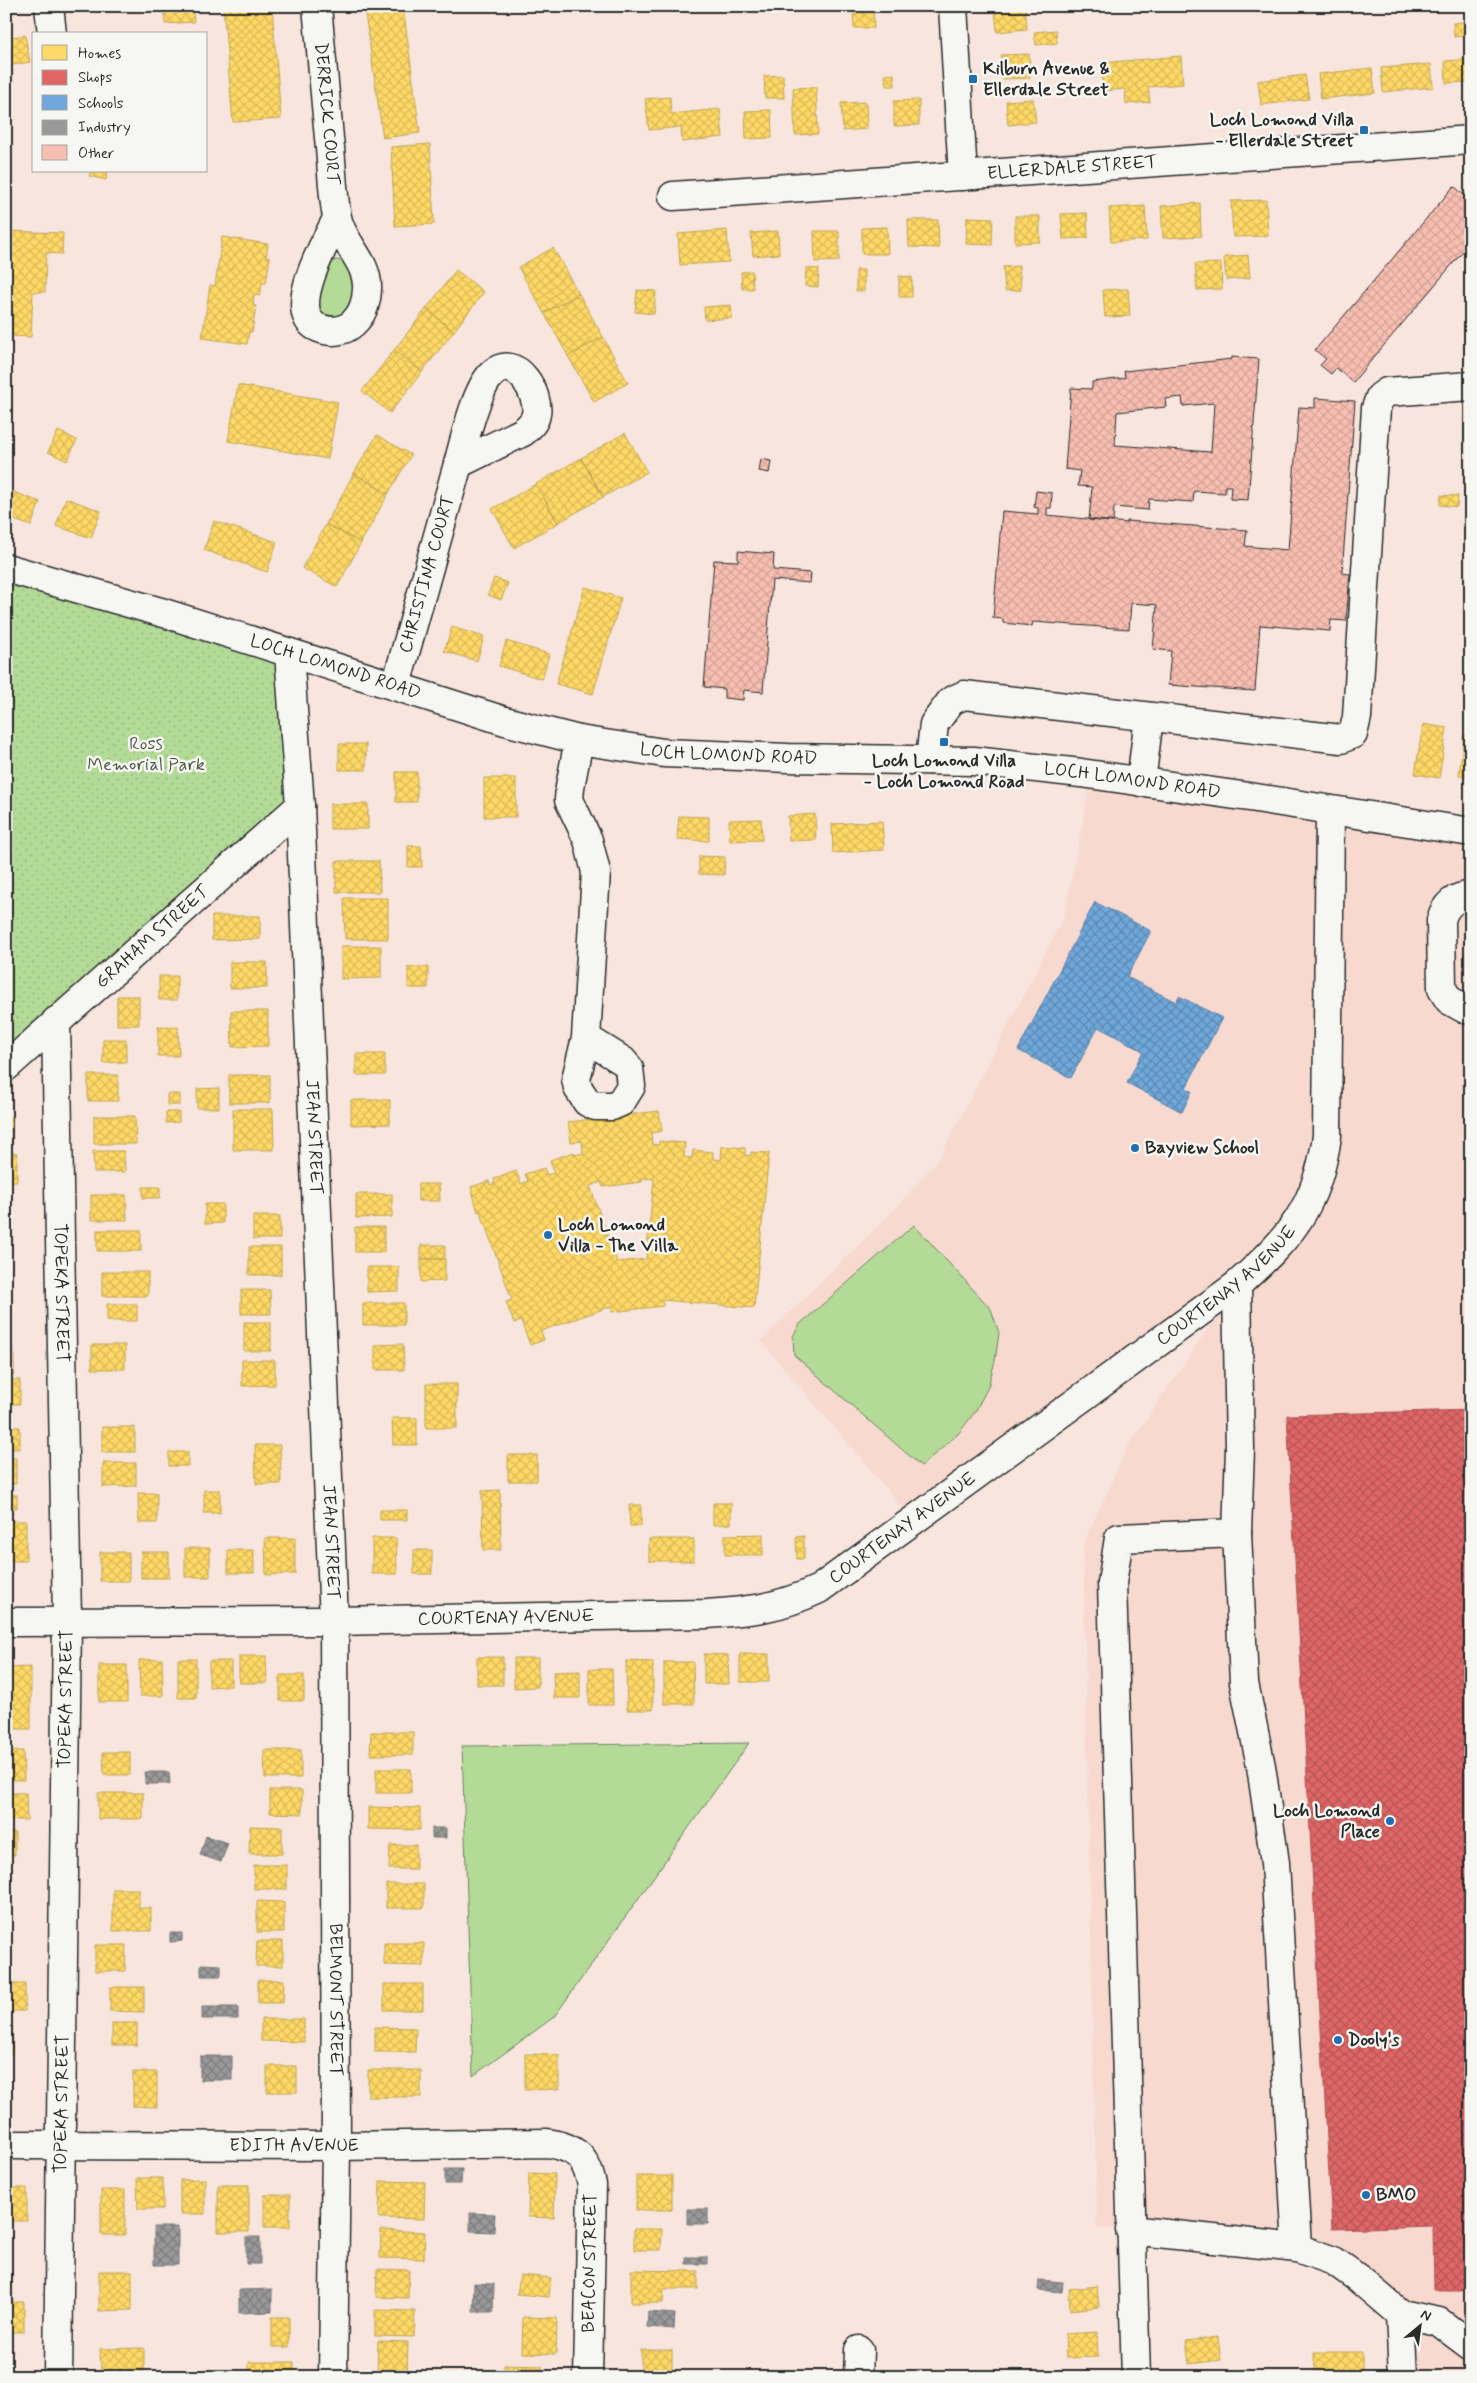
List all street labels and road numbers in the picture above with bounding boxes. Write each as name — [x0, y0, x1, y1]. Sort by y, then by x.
street label: DERRICK COURT — [308, 41, 345, 186]
street label: ELLERDALE STREET — [986, 150, 1158, 186]
street label: CHRISTINA COURT — [394, 493, 461, 656]
street label: LOCH LOMOND ROAD — [247, 629, 424, 706]
street label: LOCH LOMOND ROAD — [638, 737, 818, 770]
street label: LOCH LOMOND ROAD — [1043, 757, 1222, 805]
street label: GRAHAM STREET — [90, 879, 215, 994]
street label: JEAN STREET — [299, 1079, 328, 1196]
street label: COURTENAY AVENUE — [1152, 1220, 1302, 1352]
street label: TOPEKA STREET — [48, 1223, 74, 1363]
street label: COURTENAY AVENUE — [824, 1466, 981, 1590]
street label: JEAN STREET — [316, 1484, 345, 1600]
street label: COURTENAY AVENUE — [418, 1604, 595, 1631]
street label: TOPEKA STREET — [53, 1629, 79, 1769]
street label: BELMONT STREET — [323, 1923, 348, 2076]
street label: TOPEKA STREET — [49, 2034, 75, 2174]
street label: EDITH AVENUE — [229, 2134, 359, 2158]
street label: BEACON STREET — [577, 2193, 603, 2333]

